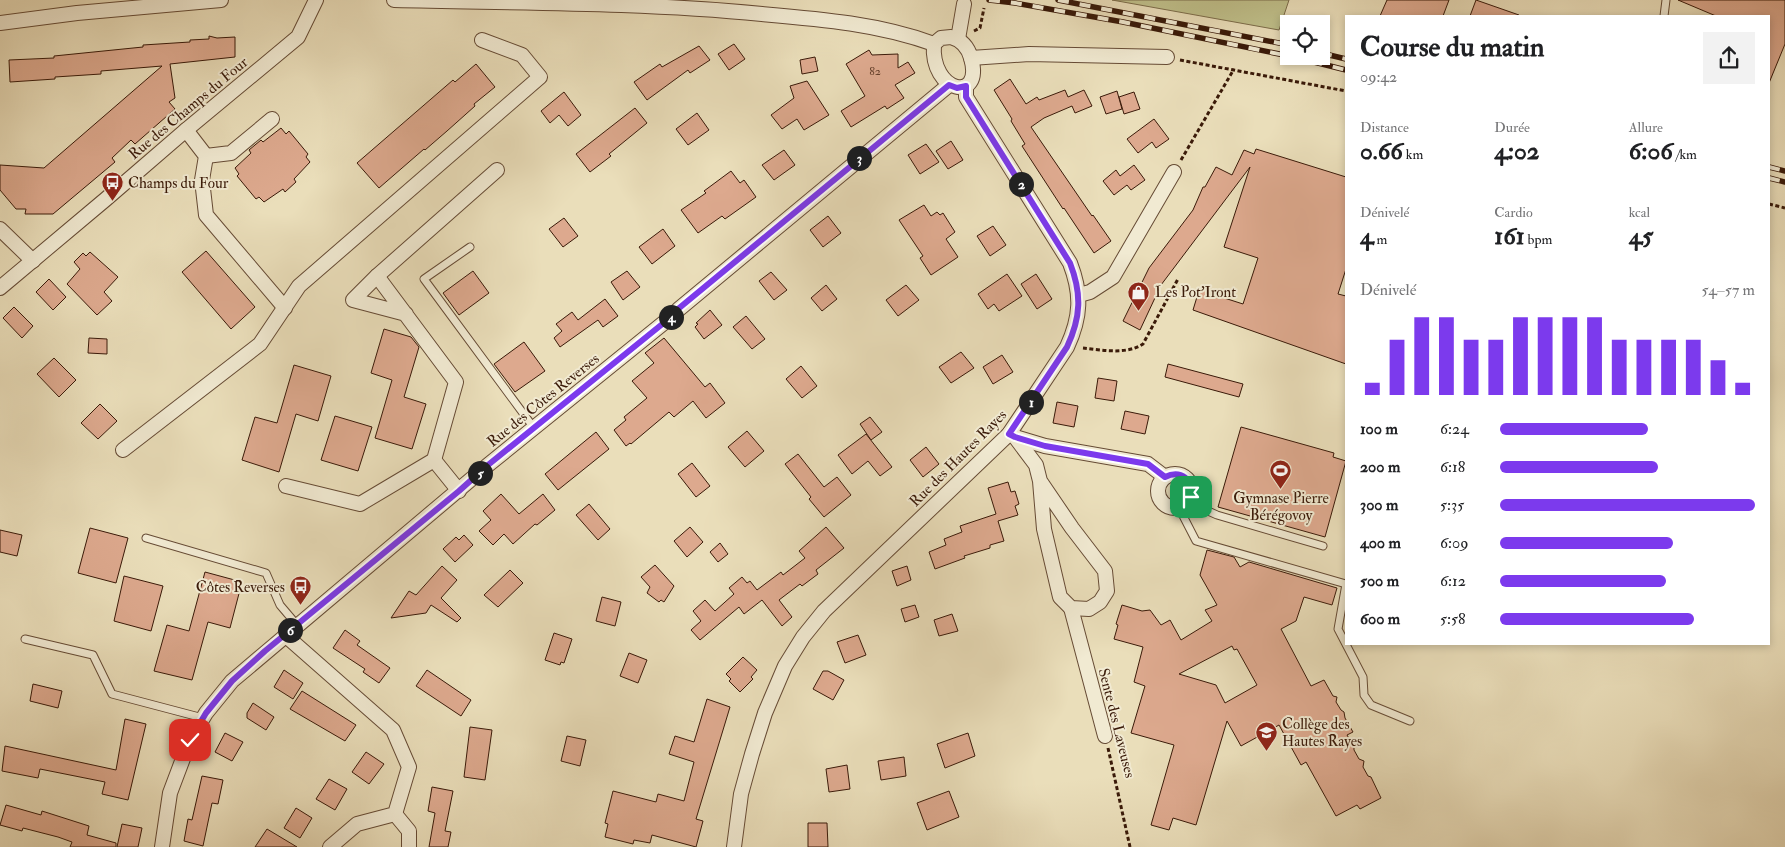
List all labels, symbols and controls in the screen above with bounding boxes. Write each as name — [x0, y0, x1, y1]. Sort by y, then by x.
map controls — [1280, 15, 1330, 65]
button: locate — [1280, 15, 1330, 65]
text: Course du matin — [1360, 30, 1544, 65]
button: share — [1703, 32, 1755, 84]
street label: Rue des Champs du Four — [125, 53, 253, 165]
house number: 82 — [869, 64, 881, 79]
text: 09:42 — [1360, 67, 1397, 87]
text: Distance — [1360, 119, 1409, 136]
text: Durée — [1494, 119, 1530, 136]
text: Allure — [1629, 119, 1663, 136]
text: 0.66 — [1360, 136, 1403, 167]
text: 4:02 — [1494, 136, 1539, 167]
text: 6:06 — [1629, 136, 1673, 167]
pin: 3 — [846, 146, 872, 170]
text: km — [1403, 146, 1423, 163]
text: /km — [1673, 146, 1697, 163]
text: 3 — [857, 150, 862, 167]
bus stop icon: Champs du Four — [100, 171, 124, 202]
pin: 2 — [1008, 172, 1034, 196]
place label: Champs du Four — [128, 174, 229, 194]
text: 2 — [1018, 176, 1025, 193]
text: Dénivelé — [1360, 204, 1409, 221]
text: Cardio — [1494, 204, 1533, 221]
text: kcal — [1629, 204, 1650, 221]
text: 4 — [1360, 221, 1373, 252]
text: 161 — [1494, 221, 1525, 252]
text: 45 — [1629, 221, 1653, 252]
text: m — [1373, 231, 1387, 248]
text: bpm — [1525, 231, 1552, 248]
shop icon: Les Pot’Iront — [1127, 280, 1151, 311]
text: Dénivelé — [1360, 280, 1416, 300]
text: 54–57 m — [1702, 280, 1755, 300]
place label: Les Pot’Iront — [1155, 283, 1236, 302]
pin: 4 — [658, 304, 684, 330]
text: 4 — [668, 309, 675, 326]
street label: Rue des Côtes Reverses — [483, 349, 603, 452]
pin: 1 — [1018, 390, 1044, 414]
text: 1 — [1029, 394, 1034, 411]
street label: Rue des Hautes Rayes — [906, 406, 1011, 511]
text: 100 m — [1360, 419, 1398, 439]
text: 6:24 — [1440, 419, 1469, 439]
text: 200 m — [1360, 457, 1400, 477]
text: 6:18 — [1440, 457, 1465, 477]
sports icon: Gymnase Pierre Bérégovoy — [1269, 458, 1293, 489]
pin: 5 — [468, 460, 492, 486]
text: 5 — [477, 465, 484, 482]
pin — [1170, 476, 1212, 518]
icon: arrive — [1177, 483, 1205, 511]
place label: Gymnase Pierre Bérégovoy — [1233, 489, 1329, 525]
text: 300 m — [1360, 495, 1398, 515]
text: 5:35 — [1440, 495, 1464, 515]
text: 400 m — [1360, 533, 1401, 553]
text: 6:09 — [1440, 533, 1468, 553]
text: 500 m — [1360, 571, 1399, 591]
text: 6:12 — [1440, 571, 1466, 591]
bus stop icon: Côtes Reverses — [289, 575, 313, 606]
place label: Côtes Reverses — [196, 578, 285, 597]
text: 600 m — [1360, 609, 1400, 629]
text: 5:58 — [1440, 609, 1466, 629]
pin: 6 — [278, 618, 302, 642]
text: 6 — [287, 622, 294, 639]
street label: Sente des Laveuses — [1094, 666, 1139, 780]
place label: Collège des Hautes Rayes — [1282, 715, 1362, 751]
pin — [169, 719, 211, 761]
school or university icon: Collège des Hautes Rayes — [1254, 721, 1278, 752]
icon: check — [176, 726, 204, 754]

